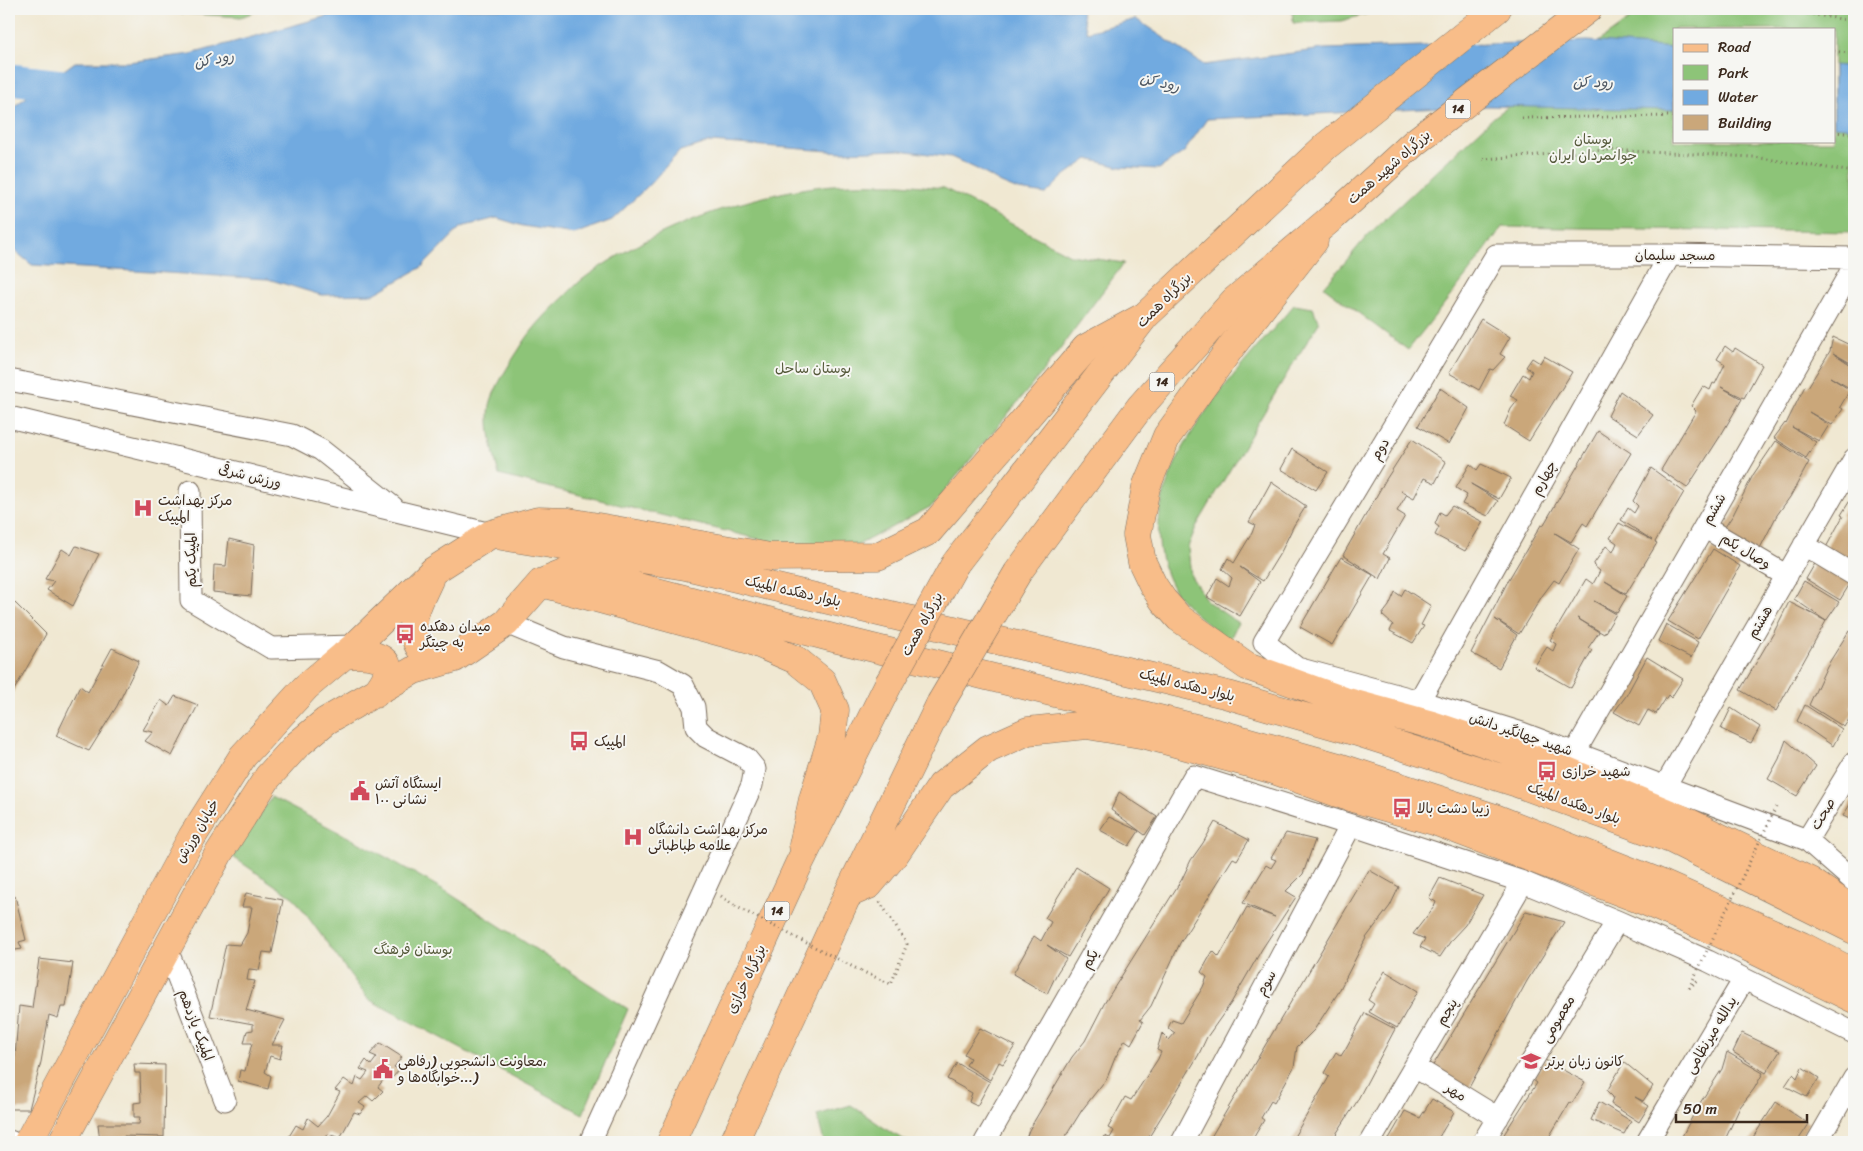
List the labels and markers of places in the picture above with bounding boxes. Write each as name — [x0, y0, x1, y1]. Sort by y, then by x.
place label: مرکز بهداشت المپیک — [158, 488, 232, 529]
hospital icon: مرکز بهداشت المپیک — [132, 497, 154, 519]
place label: میدان دهکده به چیتگر — [419, 614, 491, 655]
bus stop icon: میدان دهکده به چیتگر — [394, 623, 416, 645]
place label: المپیک — [594, 729, 626, 754]
bus stop icon: المپیک — [568, 730, 590, 752]
place label: شهید خرازی — [1562, 759, 1631, 784]
bus stop icon: شهید خرازی — [1536, 760, 1558, 782]
place label: ایستگاه آتش نشانی ۱۰۰ — [375, 771, 442, 812]
public building icon: ایستگاه آتش نشانی ۱۰۰ — [349, 780, 371, 802]
place label: زیبا دشت بالا — [1417, 796, 1490, 821]
bus stop icon: زیبا دشت بالا — [1391, 797, 1413, 819]
place label: مرکز بهداشت دانشگاه علامه طباطبائی — [648, 817, 768, 858]
hospital icon: مرکز بهداشت دانشگاه علامه طباطبائی — [622, 826, 644, 848]
place label: معاونت دانشجویی (رفاهی، خوابگاه‌ها و...) — [397, 1049, 547, 1090]
place label: کانون زبان برتر — [1545, 1049, 1624, 1074]
school or university icon: کانون زبان برتر — [1520, 1050, 1542, 1072]
public building icon: معاونت دانشجویی (رفاهی، خوابگاه‌ها و...) — [372, 1058, 394, 1080]

